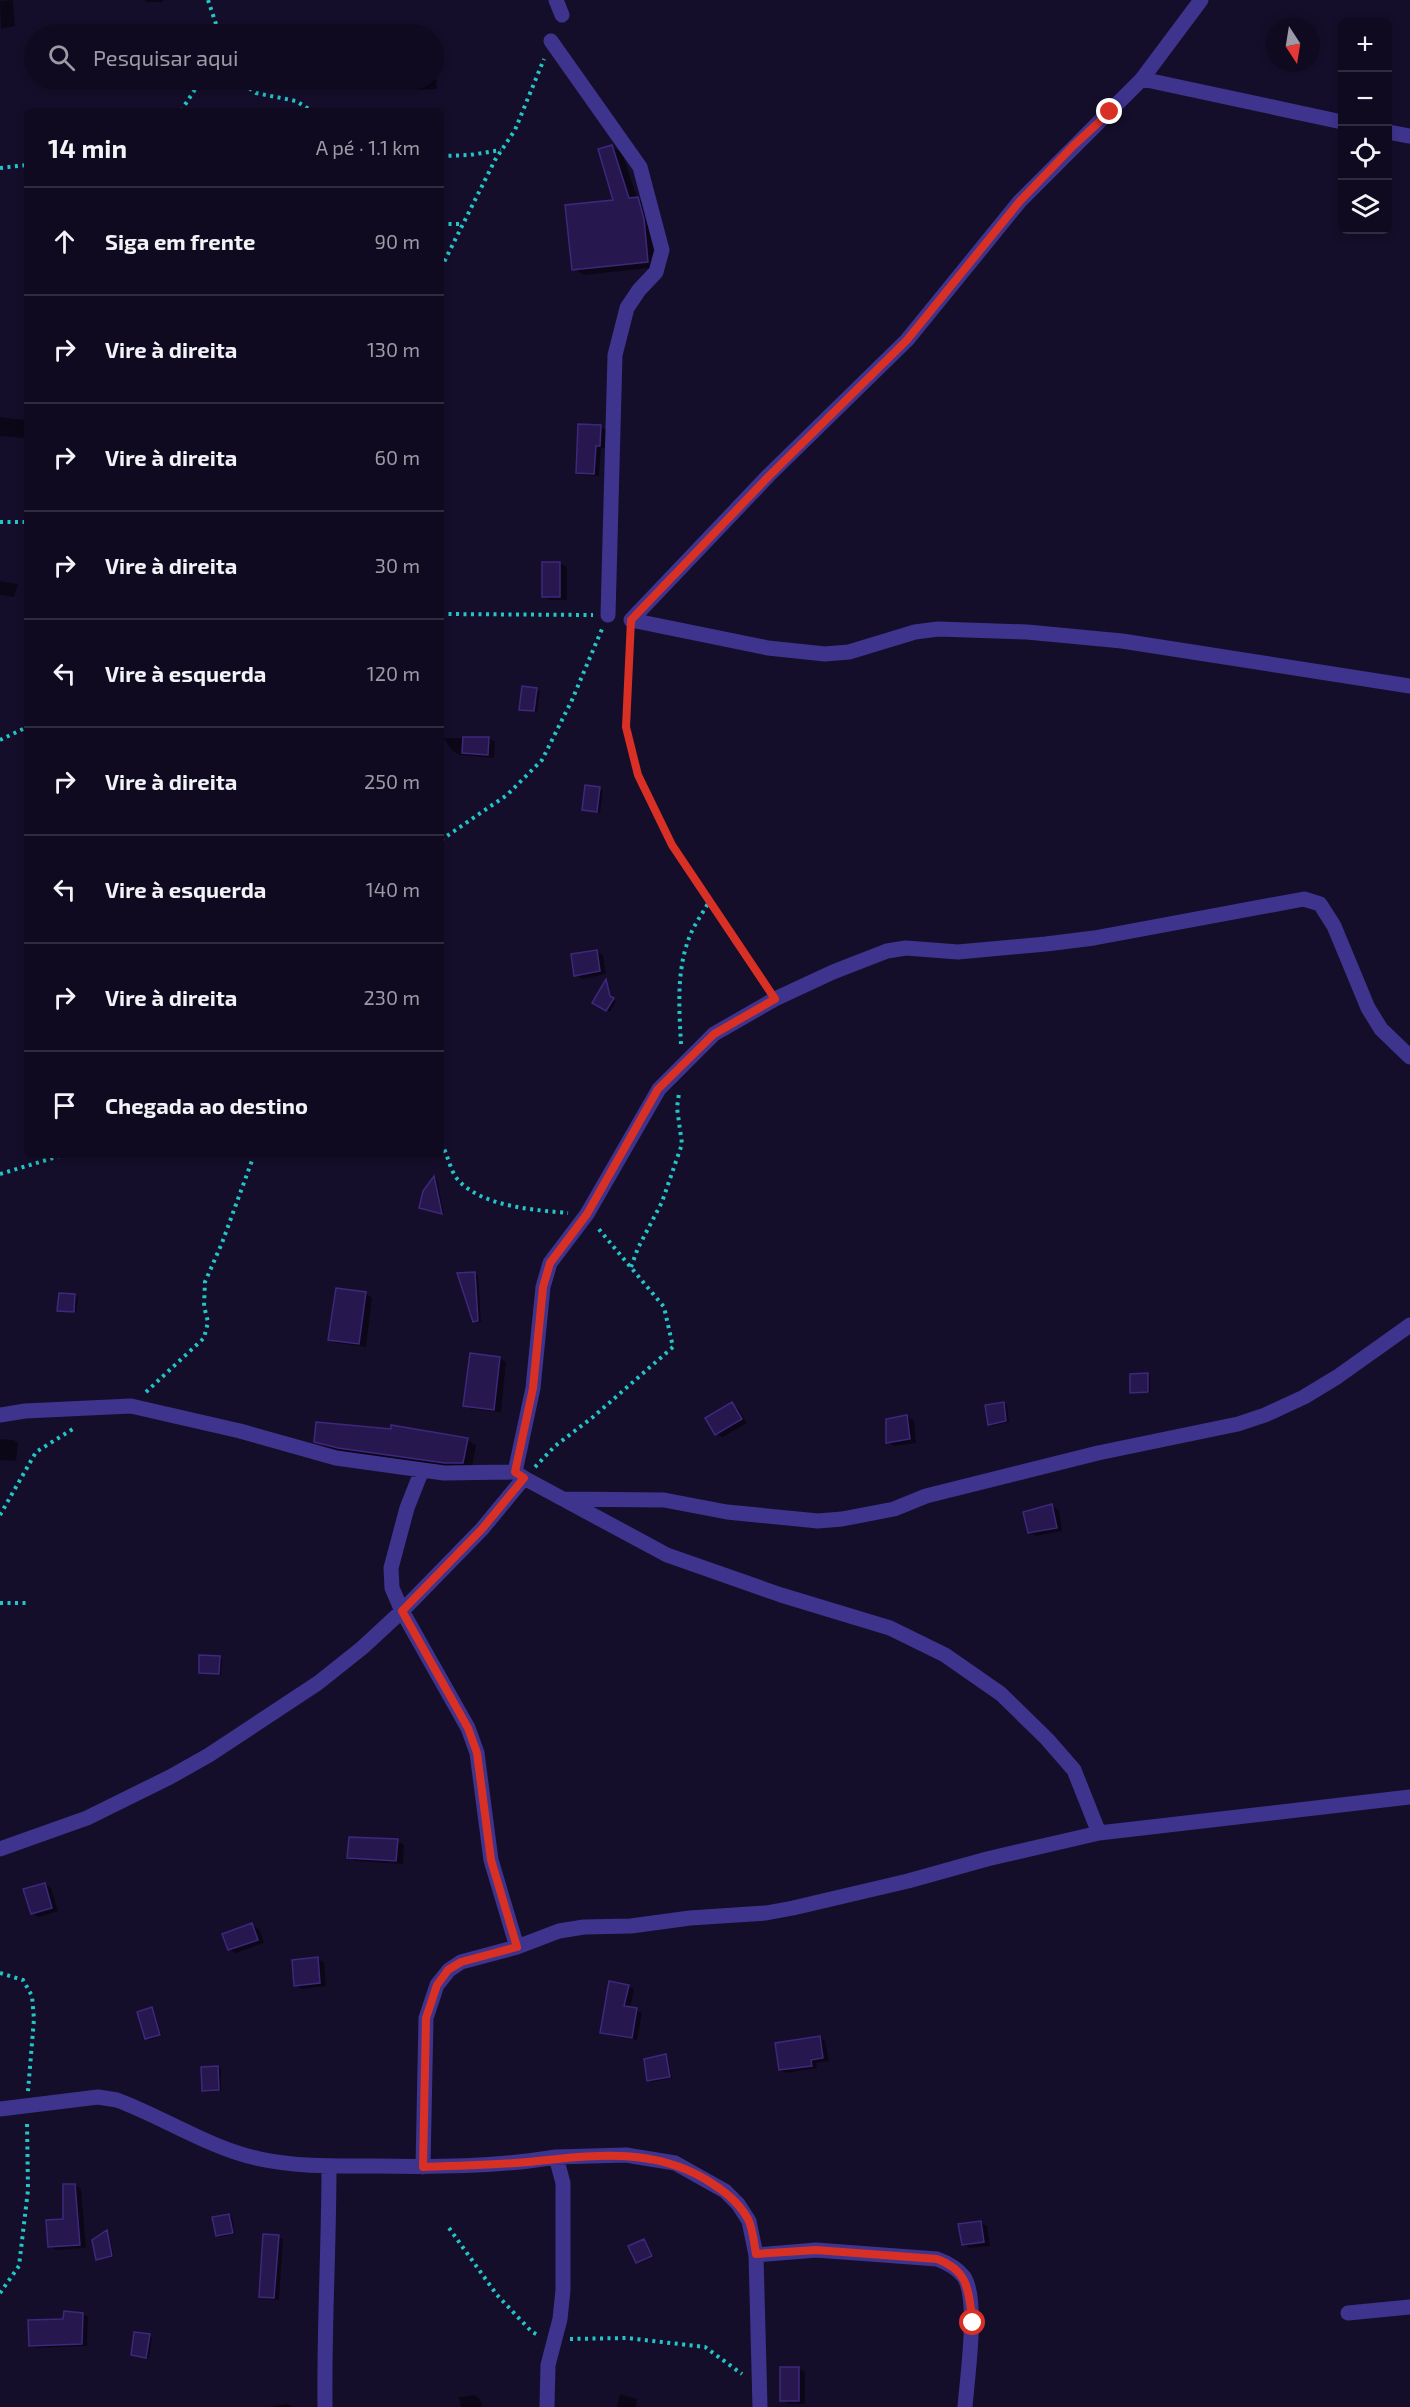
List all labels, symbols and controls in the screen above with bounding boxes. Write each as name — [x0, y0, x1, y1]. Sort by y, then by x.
north arrow — [1266, 18, 1320, 72]
map controls — [1338, 18, 1392, 234]
button: + — [1338, 18, 1392, 72]
search box — [24, 24, 444, 90]
icon: search — [45, 41, 78, 74]
text: Pesquisar aqui — [93, 44, 239, 70]
button: − — [1338, 72, 1392, 126]
route end — [1096, 98, 1122, 124]
button: locate — [1338, 126, 1392, 180]
text: 14 min — [48, 132, 127, 163]
text: A pé · 1.1 km — [316, 135, 420, 159]
button: layers — [1338, 180, 1392, 234]
icon: ahead — [48, 225, 81, 258]
text: Siga em frente — [105, 228, 255, 254]
text: 90 m — [375, 229, 420, 253]
icon: right — [48, 333, 81, 366]
text: Vire à direita — [105, 336, 237, 362]
text: 130 m — [367, 337, 420, 361]
icon: right — [48, 441, 81, 474]
text: Vire à direita — [105, 444, 237, 470]
text: 60 m — [375, 445, 420, 469]
icon: right — [48, 549, 81, 582]
text: Vire à direita — [105, 552, 237, 578]
text: 30 m — [375, 553, 420, 577]
icon: left — [48, 657, 81, 690]
text: Vire à esquerda — [105, 660, 266, 686]
text: 120 m — [367, 661, 420, 685]
icon: right — [48, 765, 81, 798]
text: Vire à direita — [105, 768, 237, 794]
text: 250 m — [364, 769, 420, 793]
icon: left — [48, 873, 81, 906]
text: Vire à esquerda — [105, 876, 266, 902]
text: 140 m — [366, 877, 420, 901]
icon: right — [48, 981, 81, 1014]
text: Vire à direita — [105, 984, 237, 1010]
text: 230 m — [364, 985, 420, 1009]
icon: arrive — [48, 1089, 81, 1122]
text: Chegada ao destino — [105, 1092, 308, 1118]
route start — [959, 2309, 985, 2335]

